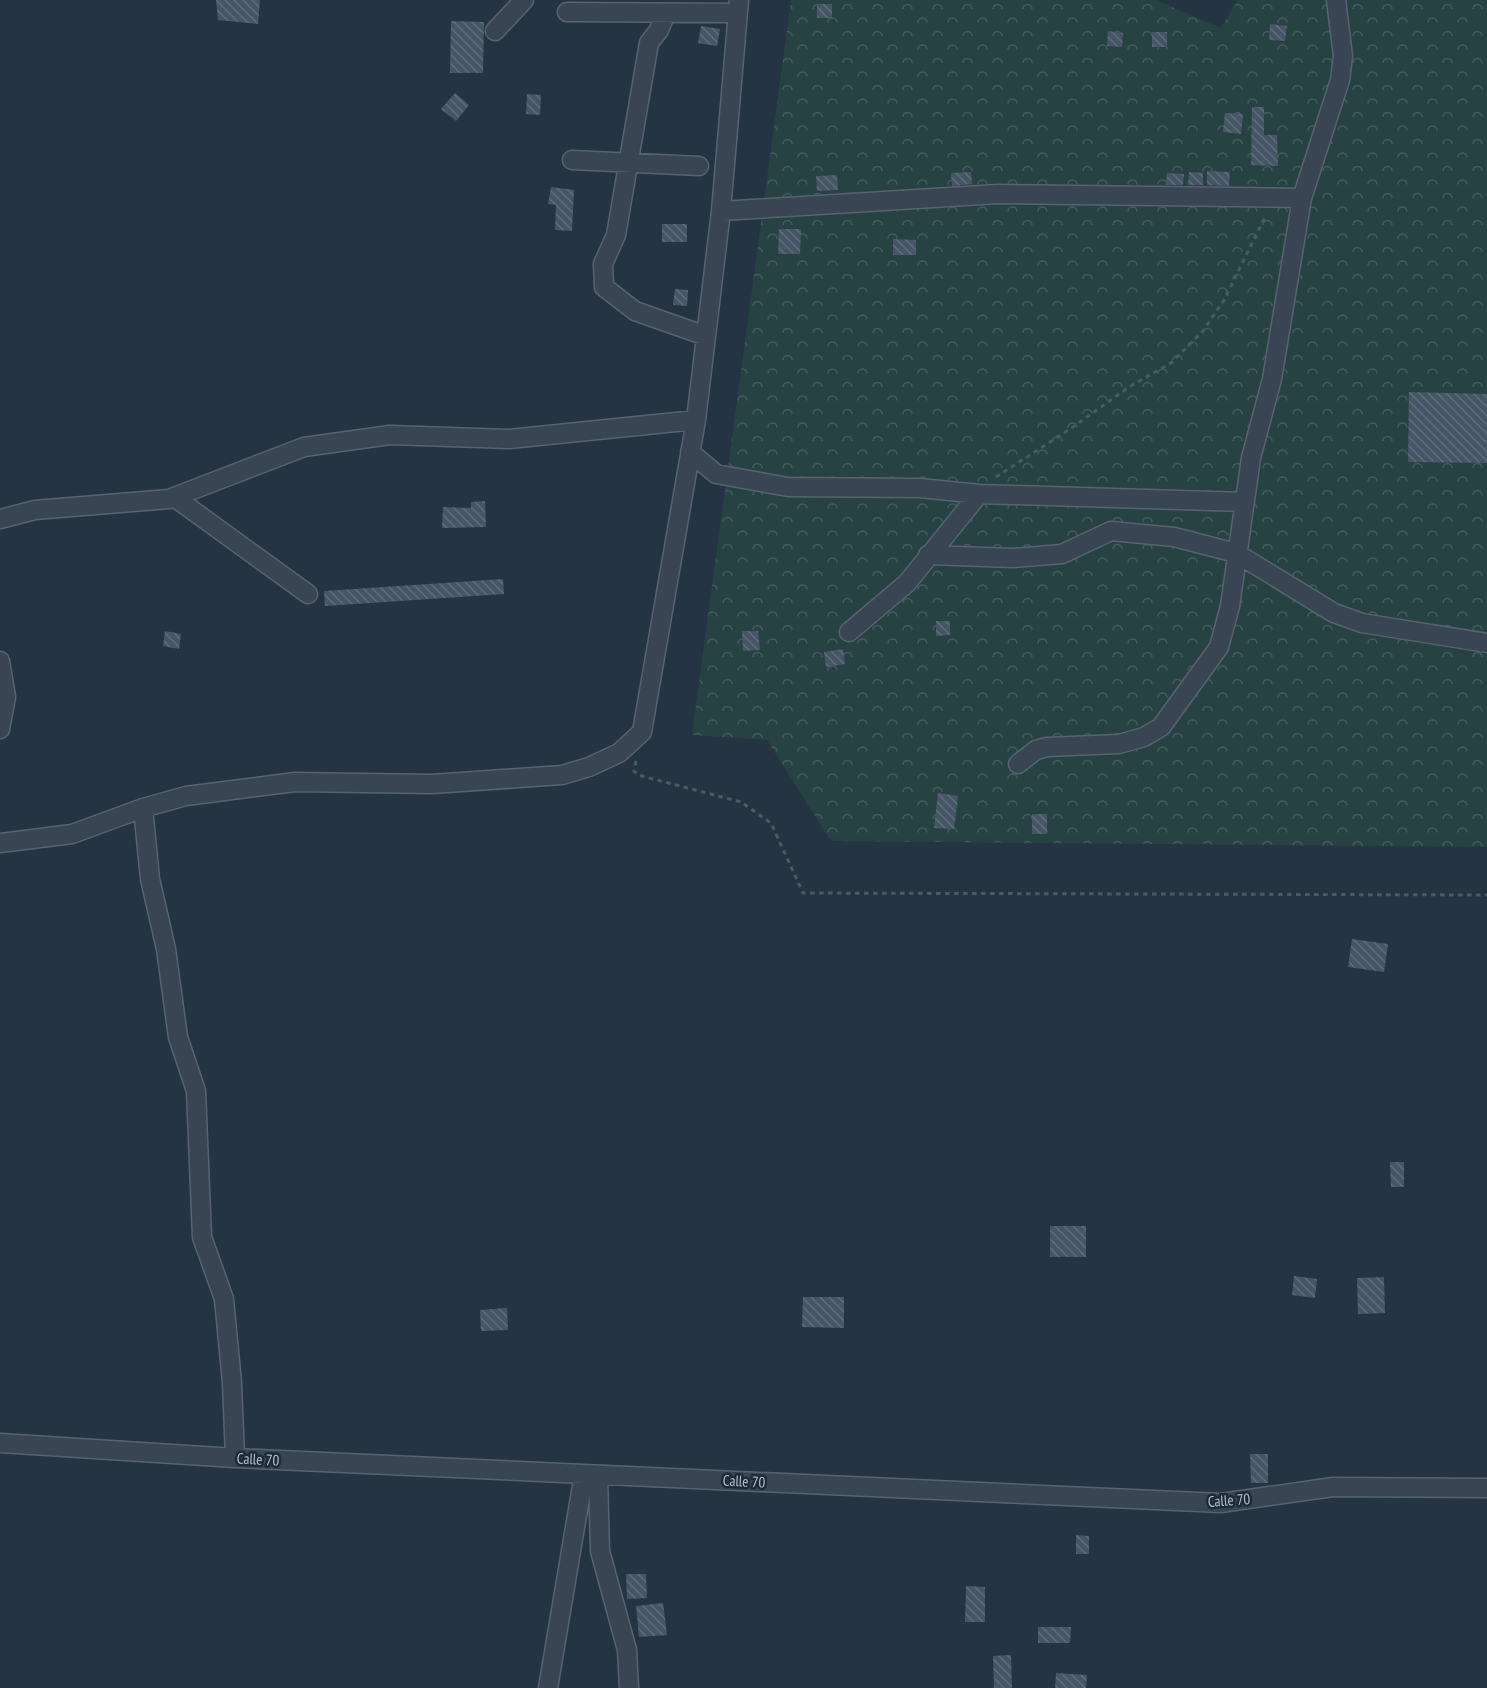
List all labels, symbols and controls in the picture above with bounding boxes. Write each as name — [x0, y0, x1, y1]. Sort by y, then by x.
street label: Calle 70 — [236, 1448, 280, 1470]
street label: Calle 70 — [722, 1470, 766, 1492]
street label: Calle 70 — [1207, 1489, 1251, 1511]

